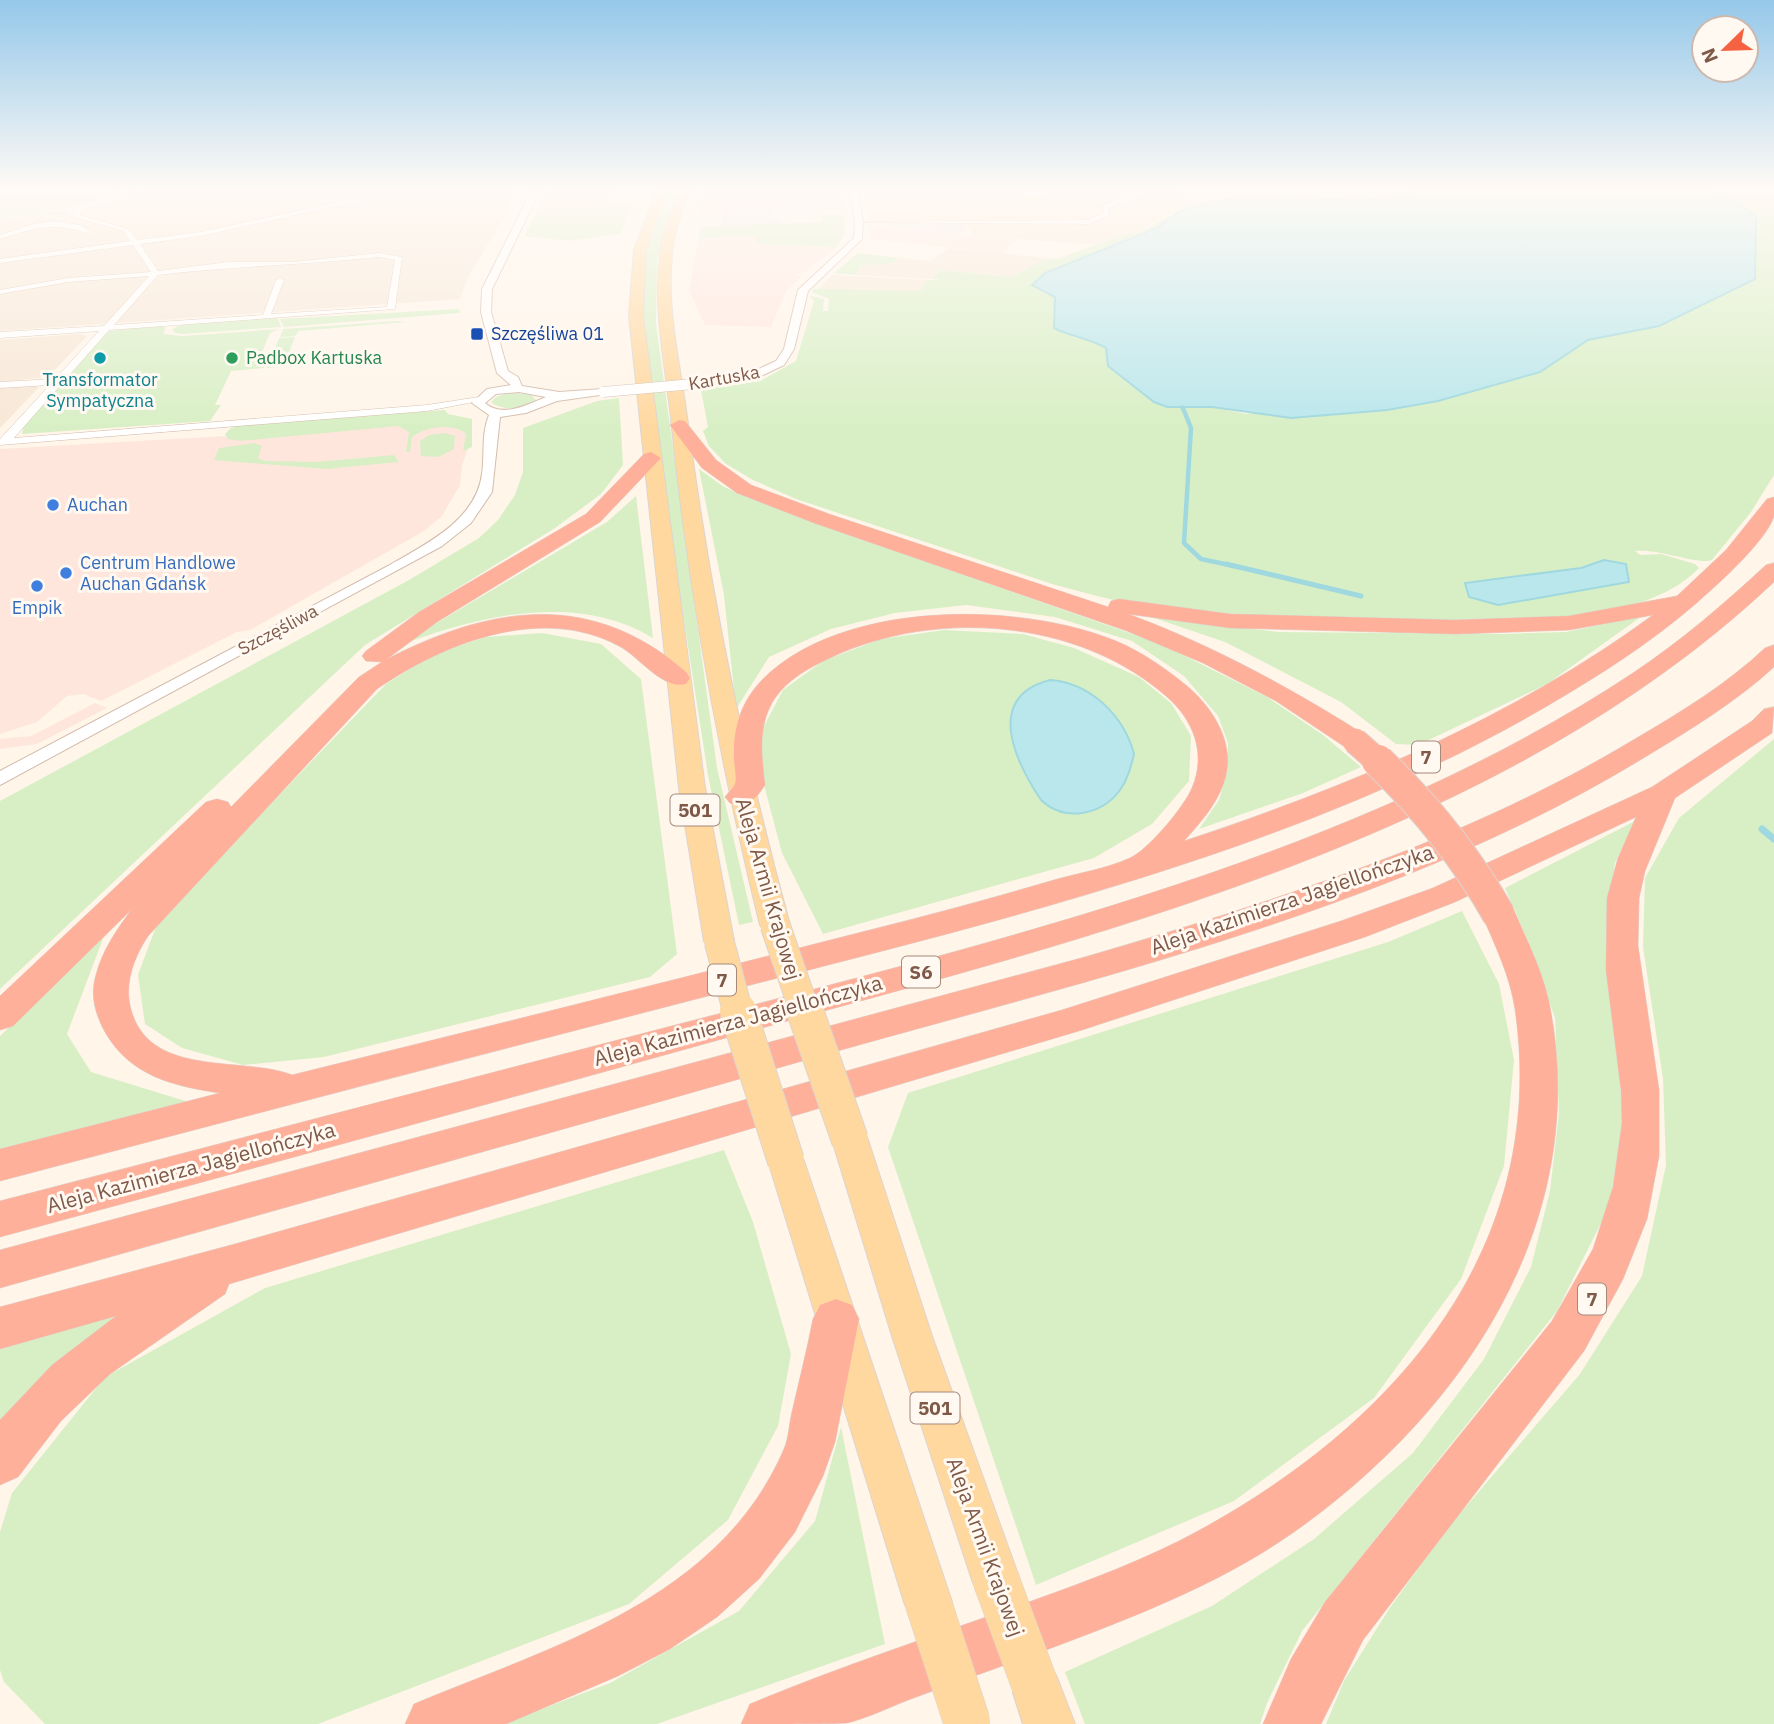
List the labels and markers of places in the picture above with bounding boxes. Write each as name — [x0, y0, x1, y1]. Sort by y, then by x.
place label: Szczęśliwa 01 — [491, 322, 604, 345]
marker: Szczęśliwa 01 — [469, 326, 485, 342]
place label: Padbox Kartuska — [246, 346, 383, 369]
marker: Transformator Sympatyczna — [92, 350, 108, 366]
marker: Padbox Kartuska — [224, 350, 240, 366]
place label: Transformator Sympatyczna — [42, 368, 158, 412]
place label: Auchan — [67, 493, 128, 516]
marker: Auchan — [45, 497, 61, 513]
place label: Centrum Handlowe Auchan Gdańsk — [80, 551, 236, 595]
marker: Centrum Handlowe Auchan Gdańsk — [58, 565, 74, 581]
marker: Empik — [29, 578, 45, 594]
place label: Empik — [12, 596, 63, 619]

